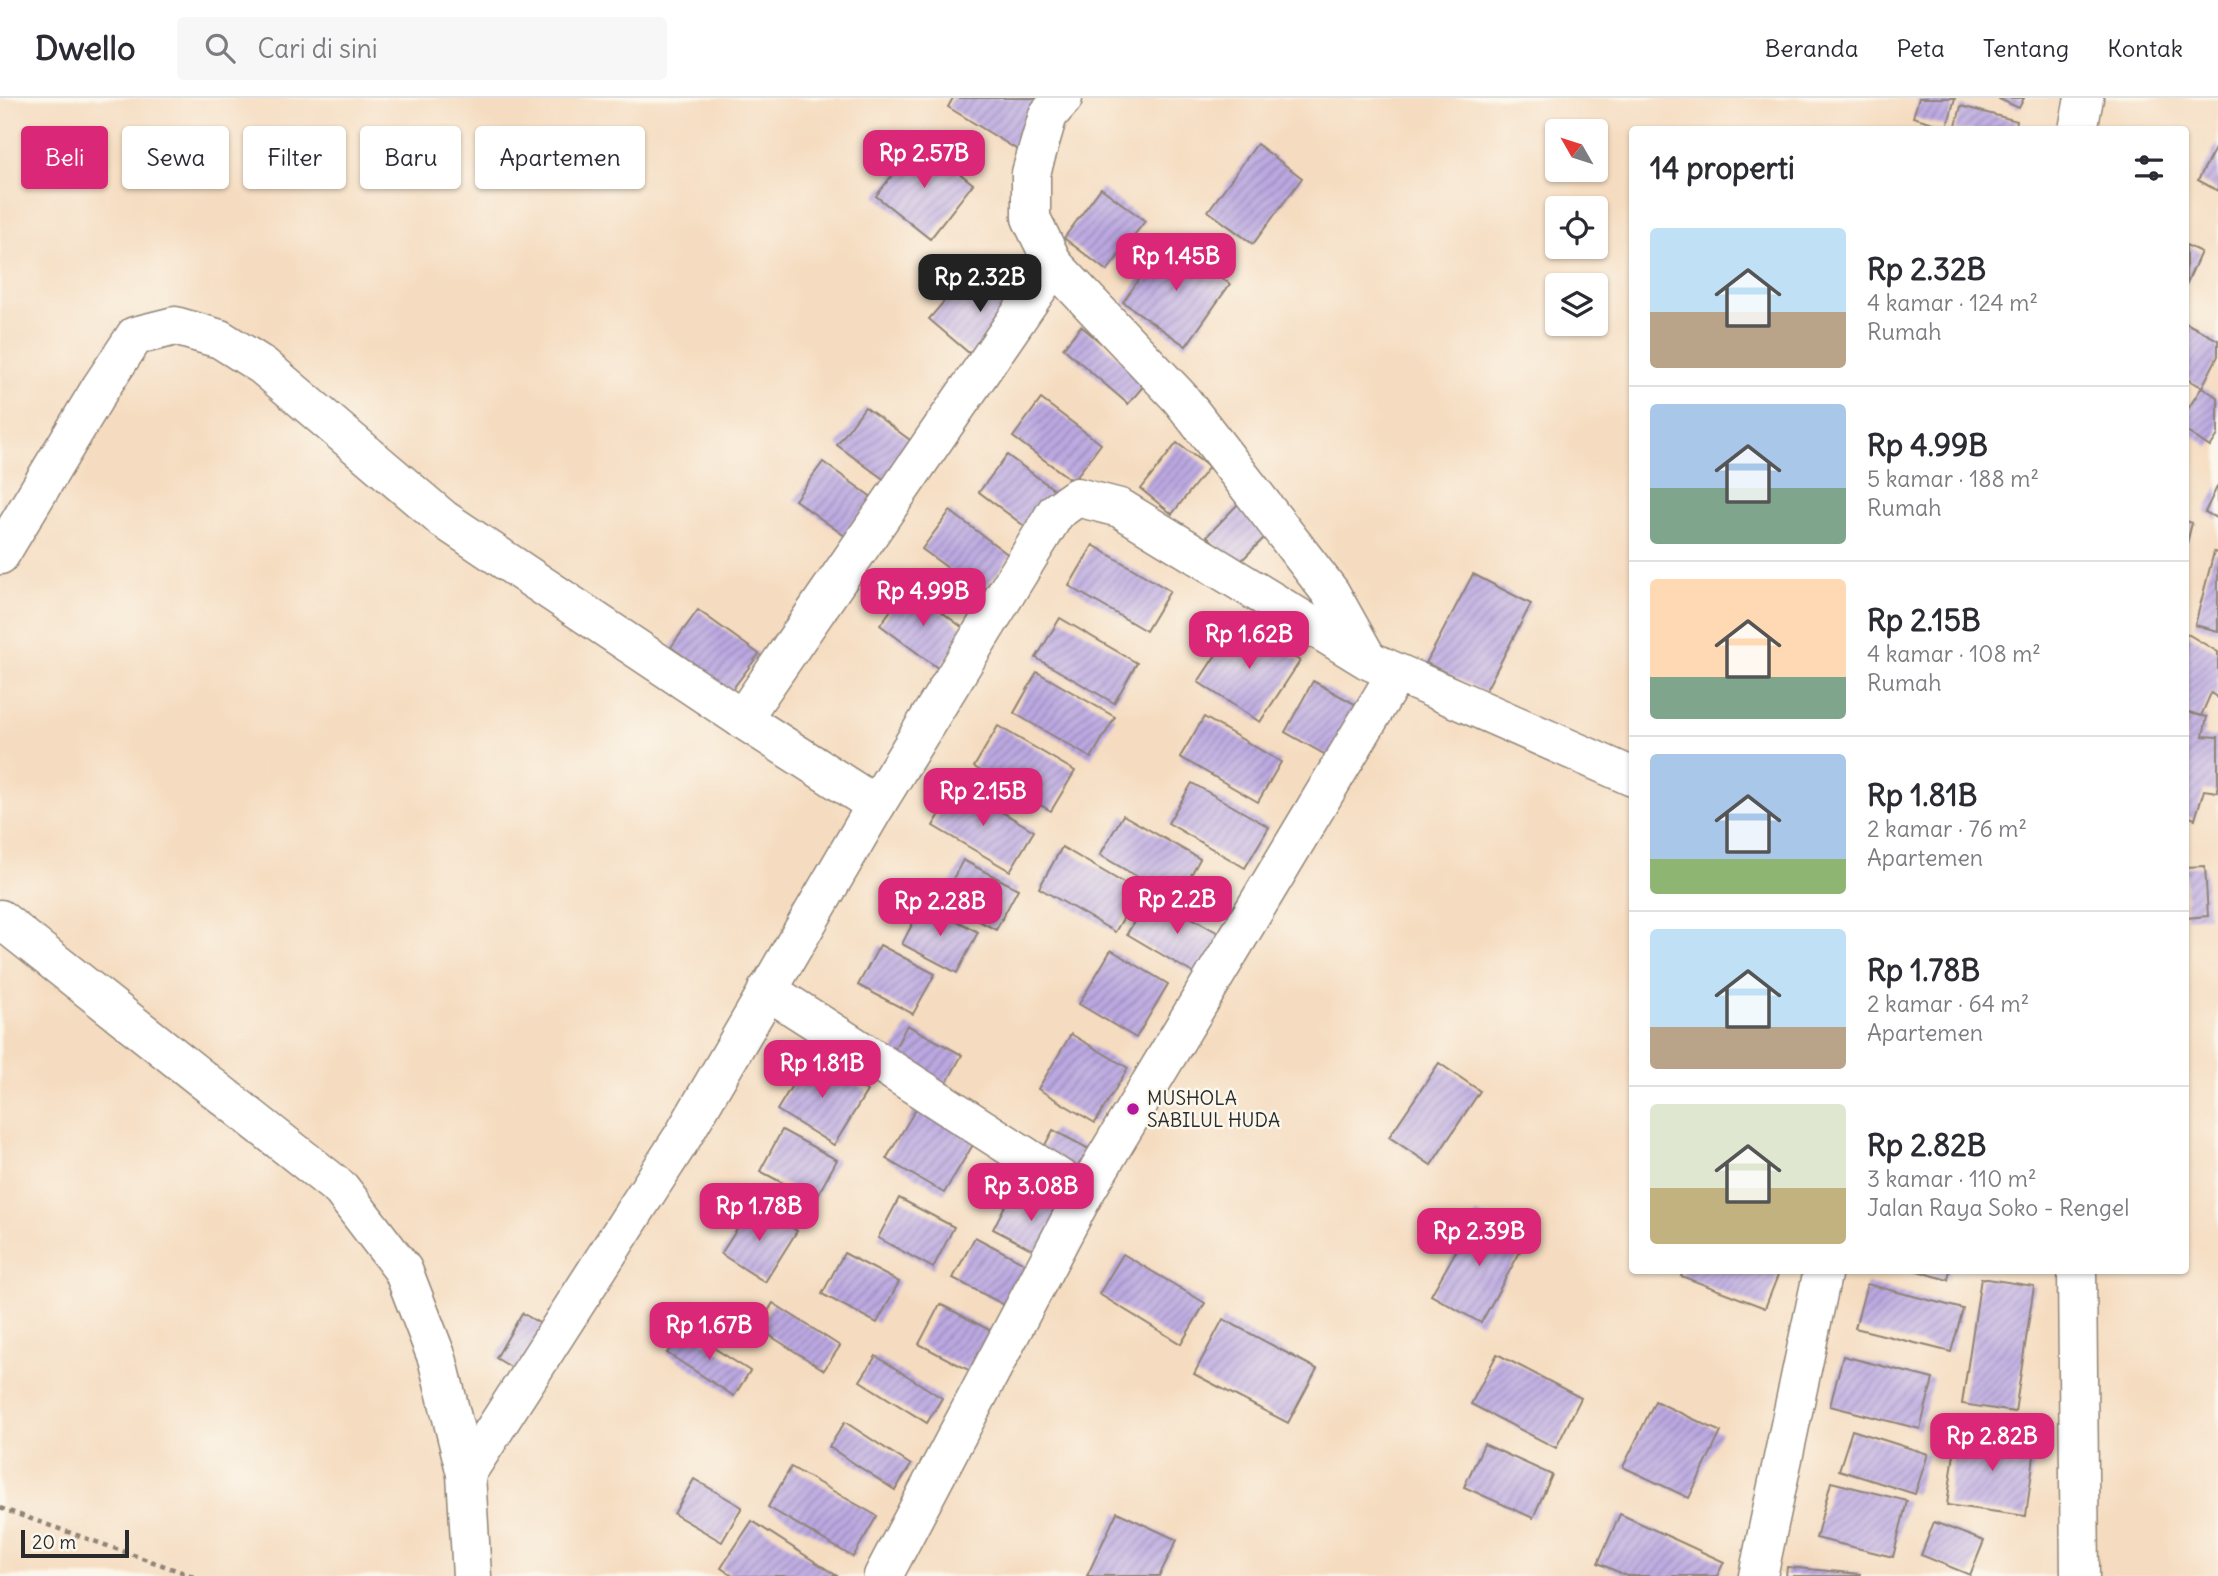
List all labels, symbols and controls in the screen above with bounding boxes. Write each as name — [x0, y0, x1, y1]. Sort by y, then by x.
search box — [177, 17, 667, 80]
text: Dwello — [35, 27, 135, 69]
icon: search — [201, 29, 239, 67]
text: Cari di sini — [257, 32, 378, 65]
text: Beranda — [1765, 33, 1858, 63]
text: Peta — [1896, 33, 1945, 63]
text: Tentang — [1983, 33, 2069, 63]
text: Kontak — [2107, 33, 2183, 63]
north arrow — [1545, 119, 1608, 182]
map controls — [1545, 119, 1608, 336]
chip: Beli — [21, 126, 108, 189]
chip: Sewa — [122, 126, 229, 189]
chip: Filter — [243, 126, 346, 189]
chip: Baru — [360, 126, 461, 189]
chip: Apartemen — [475, 126, 645, 189]
pin: Rp 2.57B — [852, 130, 996, 190]
text: Rp 2.57B — [879, 138, 969, 167]
text: 14 properti — [1650, 149, 1795, 187]
icon: filters — [2130, 149, 2168, 187]
button: locate — [1545, 196, 1608, 259]
pin: Rp 1.45B — [1104, 234, 1248, 293]
text: Rp 1.45B — [1132, 241, 1220, 270]
text: Rp 2.32B — [1867, 250, 1986, 288]
pin: Rp 2.32B — [908, 254, 1052, 314]
icon: home — [1706, 256, 1790, 340]
text: Rp 2.32B — [934, 262, 1026, 291]
button: layers — [1545, 273, 1608, 336]
text: 4 kamar · 124 m² — [1867, 288, 2038, 317]
text: Rumah — [1867, 317, 1942, 346]
text: Rp 4.99B — [1867, 426, 1988, 464]
icon: home — [1706, 432, 1790, 516]
text: 5 kamar · 188 m² — [1867, 464, 2039, 493]
text: Rumah — [1867, 493, 1942, 522]
pin: Rp 4.99B — [851, 568, 995, 628]
text: Rp 4.99B — [877, 576, 969, 605]
text: Rp 2.15B — [1867, 601, 1981, 639]
icon: home — [1706, 607, 1790, 691]
pin: Rp 1.62B — [1177, 612, 1321, 671]
text: Rp 1.62B — [1205, 619, 1293, 648]
text: 4 kamar · 108 m² — [1867, 639, 2041, 668]
text: Rumah — [1867, 668, 1942, 697]
pin: Rp 2.15B — [911, 768, 1055, 828]
text: Rp 2.15B — [939, 776, 1027, 805]
text: Rp 1.81B — [1867, 776, 1977, 814]
icon: home — [1706, 782, 1790, 866]
text: 2 kamar · 76 m² — [1867, 814, 2027, 843]
text: Apartemen — [1867, 843, 1983, 872]
pin: Rp 2.2B — [1112, 876, 1242, 936]
pin: Rp 2.28B — [868, 878, 1012, 938]
text: Rp 2.2B — [1138, 884, 1216, 913]
text: Rp 2.28B — [894, 886, 986, 915]
text: Rp 1.78B — [1867, 951, 1980, 989]
icon: home — [1706, 957, 1790, 1041]
text: 2 kamar · 64 m² — [1867, 989, 2029, 1018]
text: Apartemen — [1867, 1018, 1983, 1047]
pin: Rp 1.81B — [750, 1040, 894, 1100]
text: Rp 1.81B — [780, 1048, 864, 1077]
place label: MUSHOLA SABILUL HUDA — [1147, 1086, 1280, 1132]
marker: MUSHOLA SABILUL HUDA — [1125, 1101, 1141, 1117]
text: Rp 2.82B — [1867, 1126, 1986, 1164]
icon: home — [1706, 1132, 1790, 1216]
pin: Rp 3.08B — [959, 1164, 1103, 1223]
text: 3 kamar · 110 m² — [1867, 1164, 2037, 1193]
text: Rp 3.08B — [984, 1171, 1078, 1200]
pin: Rp 1.78B — [687, 1184, 831, 1243]
text: Rp 1.78B — [716, 1191, 802, 1220]
text: Jalan Raya Soko - Rengel — [1867, 1193, 2129, 1222]
pin: Rp 2.39B — [1407, 1208, 1551, 1268]
text: Rp 2.39B — [1433, 1216, 1525, 1245]
pin: Rp 1.67B — [637, 1302, 781, 1362]
text: Rp 1.67B — [666, 1310, 752, 1339]
pin: Rp 2.82B — [1920, 1414, 2064, 1473]
text: Rp 2.82B — [1946, 1421, 2038, 1450]
scale bar — [21, 1527, 130, 1559]
text: 20 m — [32, 1530, 76, 1554]

